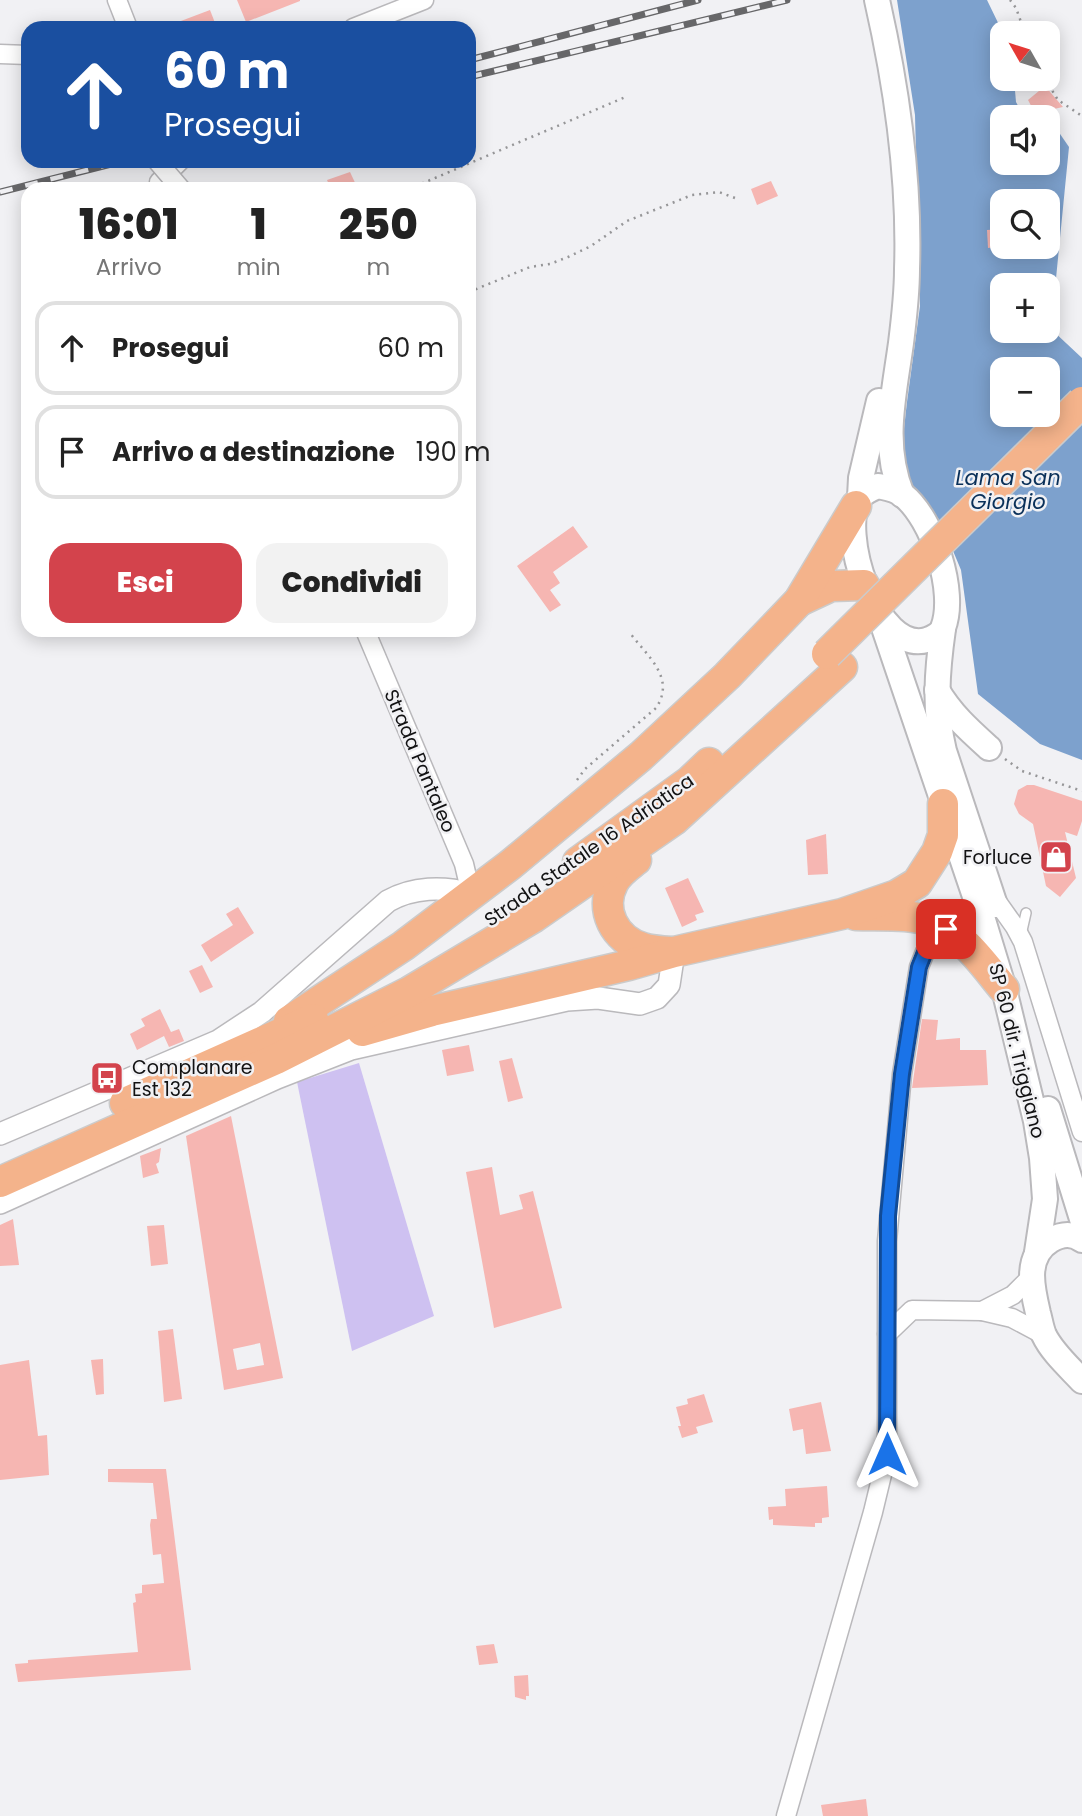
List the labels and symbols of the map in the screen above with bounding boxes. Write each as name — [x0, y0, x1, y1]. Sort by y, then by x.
north arrow — [990, 21, 1060, 91]
water label: Lama San Giorgio — [955, 463, 1061, 516]
street label: Strada Pantaleo — [378, 685, 462, 837]
street label: Strada Statale 16 Adriatica — [479, 767, 699, 933]
shop icon: Forluce — [1037, 838, 1075, 876]
place label: Forluce — [963, 844, 1032, 871]
pin — [916, 899, 976, 959]
street label: SP 60 dir. Triggiano — [982, 961, 1052, 1141]
place label: Complanare Est 132 — [132, 1054, 253, 1103]
bus stop icon: Complanare Est 132 — [88, 1059, 126, 1097]
position arrow — [850, 1417, 924, 1491]

